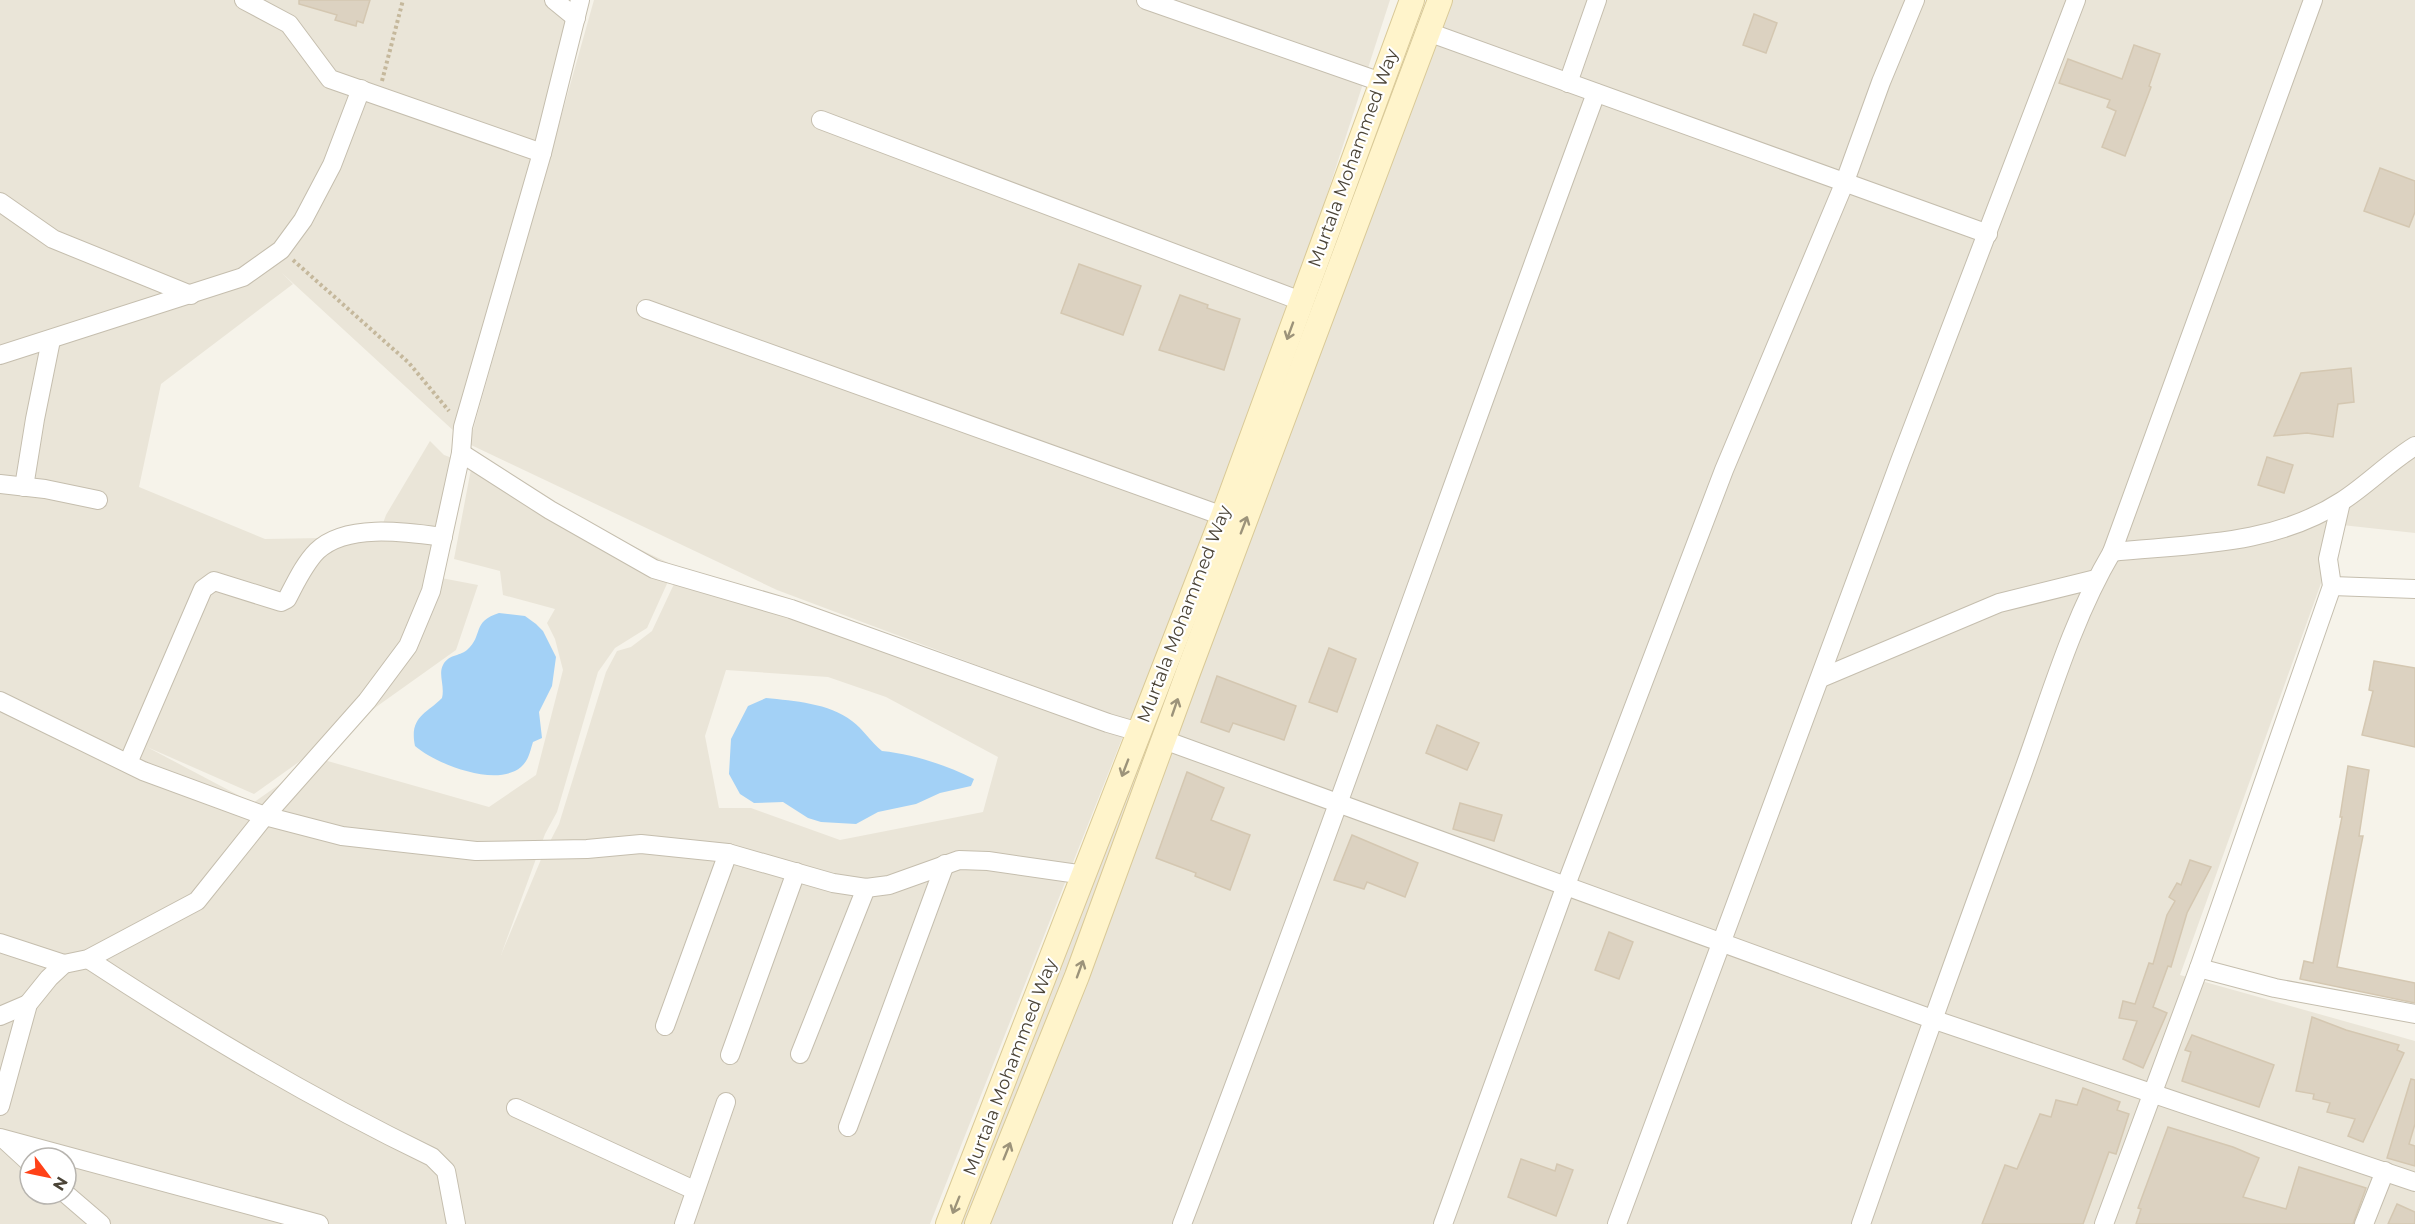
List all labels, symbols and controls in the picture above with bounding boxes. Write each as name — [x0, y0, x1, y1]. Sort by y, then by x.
street label: Murtala Mohammed Way — [1303, 46, 1403, 270]
one-way arrow — [1284, 321, 1295, 339]
street label: Murtala Mohammed Way — [1132, 502, 1236, 726]
one-way arrow — [1239, 516, 1250, 535]
one-way arrow — [1171, 699, 1182, 717]
one-way arrow — [1119, 759, 1130, 777]
street label: Murtala Mohammed Way — [958, 955, 1062, 1179]
one-way arrow — [1075, 961, 1086, 979]
one-way arrow — [1002, 1142, 1013, 1160]
north arrow — [18, 1146, 78, 1206]
text: N — [49, 1173, 72, 1194]
one-way arrow — [950, 1195, 961, 1213]

